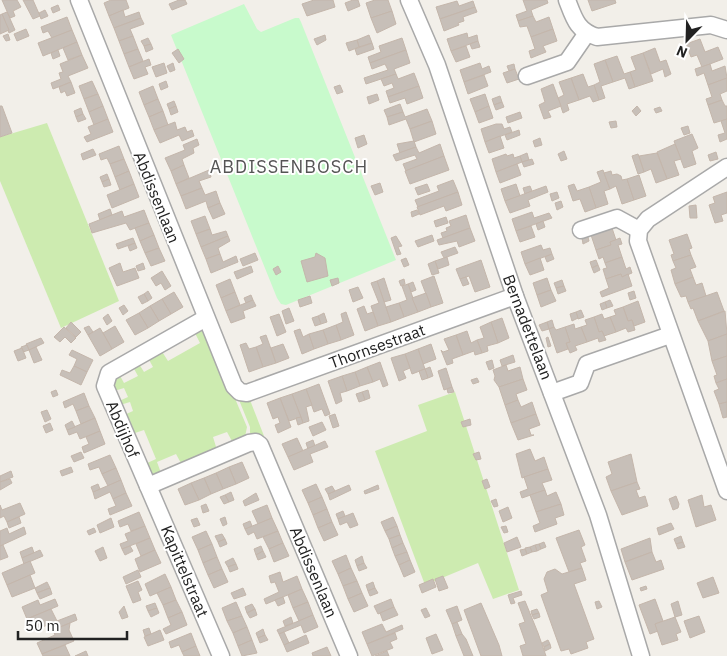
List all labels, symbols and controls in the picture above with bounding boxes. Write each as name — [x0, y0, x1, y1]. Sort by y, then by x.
north arrow — [662, 15, 712, 65]
text: N — [674, 42, 690, 62]
street label: Abdissenlaan — [130, 148, 184, 246]
district label: ABDISSENBOSCH — [210, 155, 368, 178]
street label: Bernadettelaan — [499, 272, 557, 382]
street label: Thornsestraat — [326, 319, 428, 373]
street label: Abdijhof — [102, 397, 144, 461]
street label: Kapittelstraat — [157, 522, 213, 620]
street label: Abdissenlaan — [286, 524, 342, 620]
scale bar — [18, 608, 126, 640]
text: 50 m — [25, 616, 60, 635]

